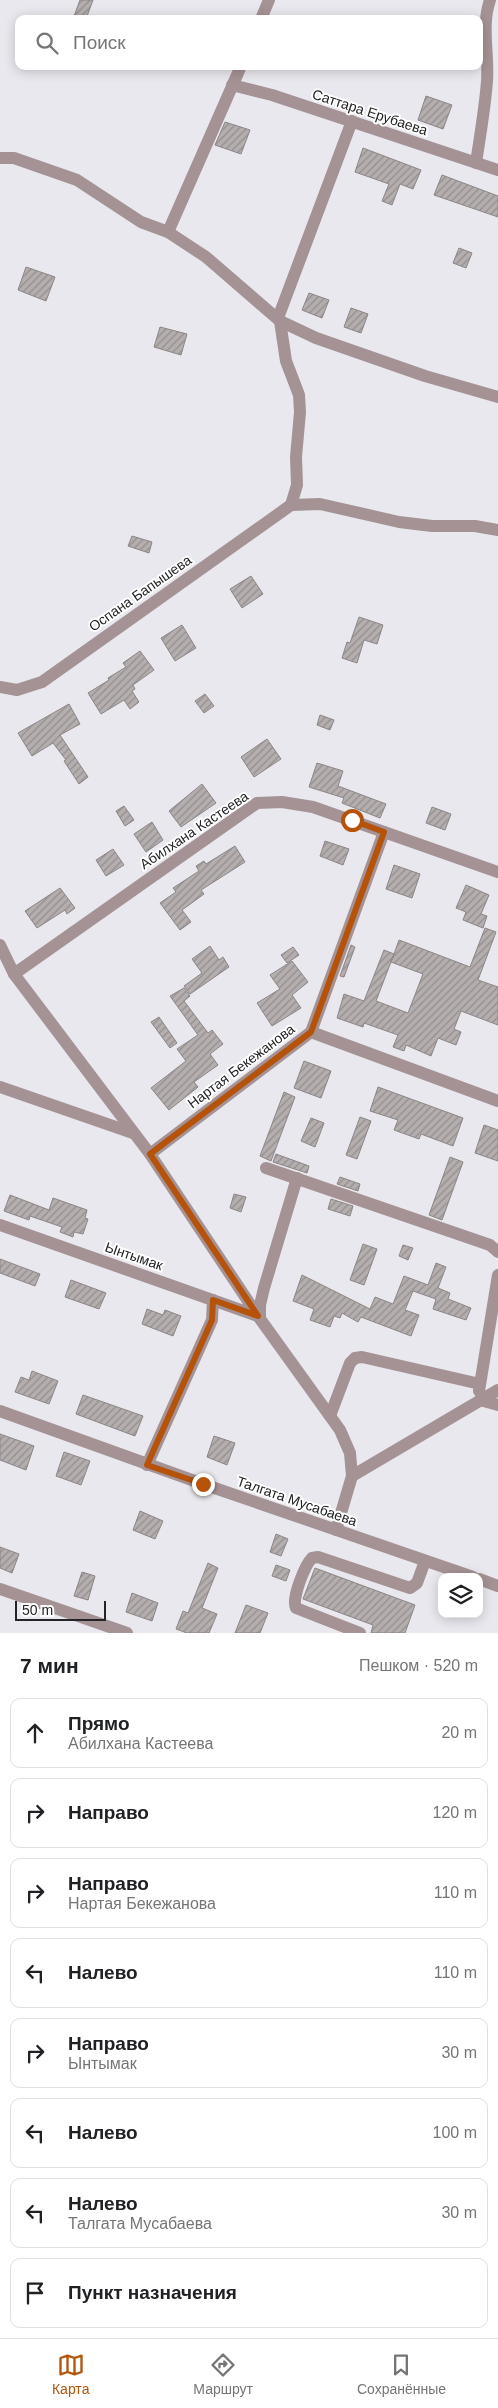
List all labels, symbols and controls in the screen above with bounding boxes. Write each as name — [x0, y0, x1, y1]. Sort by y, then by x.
search box — [15, 15, 483, 70]
icon: search — [33, 29, 61, 57]
text: Поиск — [73, 32, 126, 53]
street label: Саттара Ерубаева — [310, 86, 430, 138]
street label: Оспана Бапышева — [86, 552, 194, 634]
street label: Абилхана Кастеева — [137, 788, 251, 872]
route start — [341, 809, 364, 832]
street label: Нартая Бекежанова — [184, 1021, 298, 1111]
street label: Ынтымак — [103, 1239, 166, 1274]
route end — [192, 1473, 215, 1496]
street label: Талгата Мусабаева — [235, 1473, 359, 1529]
map controls — [438, 1573, 483, 1618]
button: layers — [438, 1573, 483, 1618]
scale bar — [15, 1598, 106, 1621]
text: 50 m — [22, 1602, 53, 1618]
text: 7 мин — [20, 1654, 79, 1677]
text: Пешком · 520 m — [359, 1657, 478, 1674]
text: Прямо — [68, 1713, 130, 1734]
icon: ahead — [21, 1719, 49, 1747]
text: 20 m — [441, 1724, 477, 1741]
text: Абилхана Кастеева — [68, 1735, 213, 1752]
icon: right — [21, 1799, 49, 1827]
text: Направо — [68, 1802, 149, 1823]
text: 120 m — [433, 1804, 477, 1821]
text: Направо — [68, 1873, 149, 1894]
icon: right — [21, 1879, 49, 1907]
text: 110 m — [434, 1884, 477, 1901]
text: Нартая Бекежанова — [68, 1895, 216, 1912]
icon: left — [21, 1959, 49, 1987]
text: Налево — [68, 1962, 138, 1983]
text: 110 m — [434, 1964, 477, 1981]
text: Направо — [68, 2033, 149, 2054]
icon: right — [21, 2039, 49, 2067]
text: 30 m — [441, 2044, 477, 2061]
text: Ынтымак — [68, 2055, 137, 2072]
icon: left — [21, 2119, 49, 2147]
text: Налево — [68, 2122, 138, 2143]
text: 100 m — [433, 2124, 477, 2141]
text: Налево — [68, 2193, 138, 2214]
icon: left — [21, 2199, 49, 2227]
text: 30 m — [441, 2204, 477, 2221]
text: Талгата Мусабаева — [68, 2215, 212, 2232]
icon: arrive — [21, 2279, 49, 2307]
text: Пункт назначения — [68, 2282, 237, 2303]
tab: Карта — [52, 2351, 89, 2397]
tab: Маршрут — [193, 2351, 253, 2397]
tab: Сохранённые — [357, 2351, 446, 2397]

